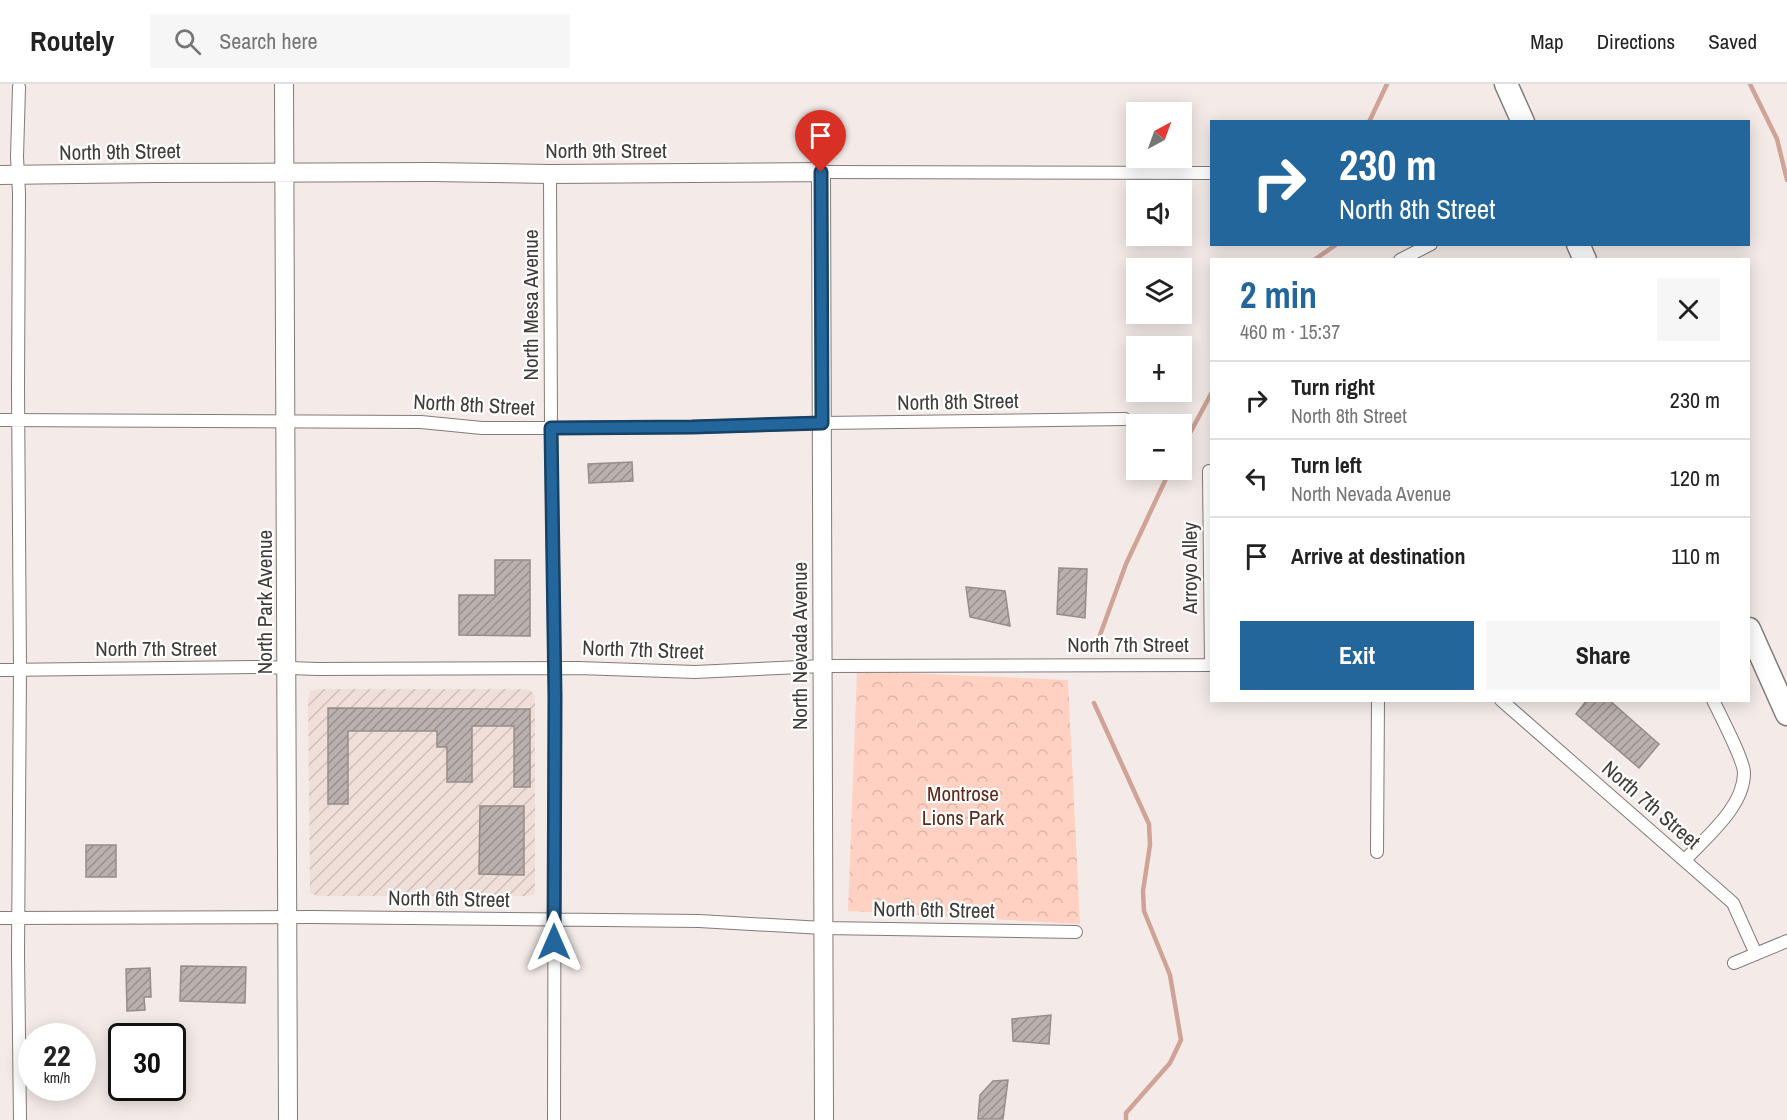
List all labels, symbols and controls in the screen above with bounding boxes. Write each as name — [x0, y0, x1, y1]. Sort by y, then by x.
search box — [150, 14, 570, 68]
text: Routely — [30, 22, 114, 60]
icon: search — [171, 25, 204, 58]
text: Search here — [219, 26, 317, 56]
text: Map — [1530, 27, 1564, 56]
text: Directions — [1597, 27, 1675, 56]
text: Saved — [1708, 27, 1757, 56]
north arrow — [1126, 102, 1192, 168]
map controls — [1126, 102, 1192, 480]
pin — [795, 110, 846, 172]
icon: arrive — [804, 119, 837, 152]
street label: North 9th Street — [59, 136, 181, 167]
street label: North 9th Street — [545, 136, 667, 165]
text: 230 m — [1339, 137, 1437, 193]
icon: right — [1240, 144, 1318, 222]
button: sound — [1126, 180, 1192, 246]
text: North 8th Street — [1339, 191, 1495, 227]
street label: North Mesa Avenue — [516, 230, 545, 380]
button: layers — [1126, 258, 1192, 324]
text: 2 min — [1240, 271, 1317, 319]
button: close — [1657, 278, 1720, 341]
text: 460 m · 15:37 — [1240, 318, 1340, 345]
button: + — [1126, 336, 1192, 402]
text: Turn right — [1291, 372, 1375, 402]
icon: right — [1240, 384, 1273, 417]
text: 230 m — [1670, 385, 1720, 415]
street label: North 8th Street — [897, 386, 1019, 417]
street label: North 8th Street — [413, 387, 536, 422]
text: North 8th Street — [1291, 402, 1407, 429]
button: − — [1126, 414, 1192, 480]
text: Turn left — [1291, 450, 1362, 480]
icon: left — [1240, 462, 1273, 495]
text: 120 m — [1670, 463, 1720, 493]
text: North Nevada Avenue — [1291, 480, 1451, 507]
street label: Arroyo Alley — [1175, 522, 1204, 615]
street label: North Park Avenue — [250, 530, 279, 674]
icon: arrive — [1240, 540, 1273, 573]
text: Arrive at destination — [1291, 541, 1465, 571]
text: 110 m — [1671, 541, 1720, 571]
street label: North Nevada Avenue — [785, 562, 814, 730]
button: Exit — [1240, 621, 1474, 690]
button: Share — [1486, 621, 1720, 690]
street label: North 7th Street — [1067, 630, 1189, 659]
street label: North 7th Street — [582, 633, 704, 666]
street label: North 7th Street — [95, 634, 217, 663]
street label: North 7th Street — [1596, 754, 1707, 856]
park label: Montrose Lions Park — [922, 779, 1005, 832]
street label: North 6th Street — [388, 883, 510, 914]
street label: North 6th Street — [873, 894, 995, 925]
position arrow — [522, 910, 586, 974]
speed limit sign: 30 — [108, 1023, 186, 1101]
text: 22 — [43, 1035, 71, 1075]
text: km/h — [44, 1067, 70, 1088]

